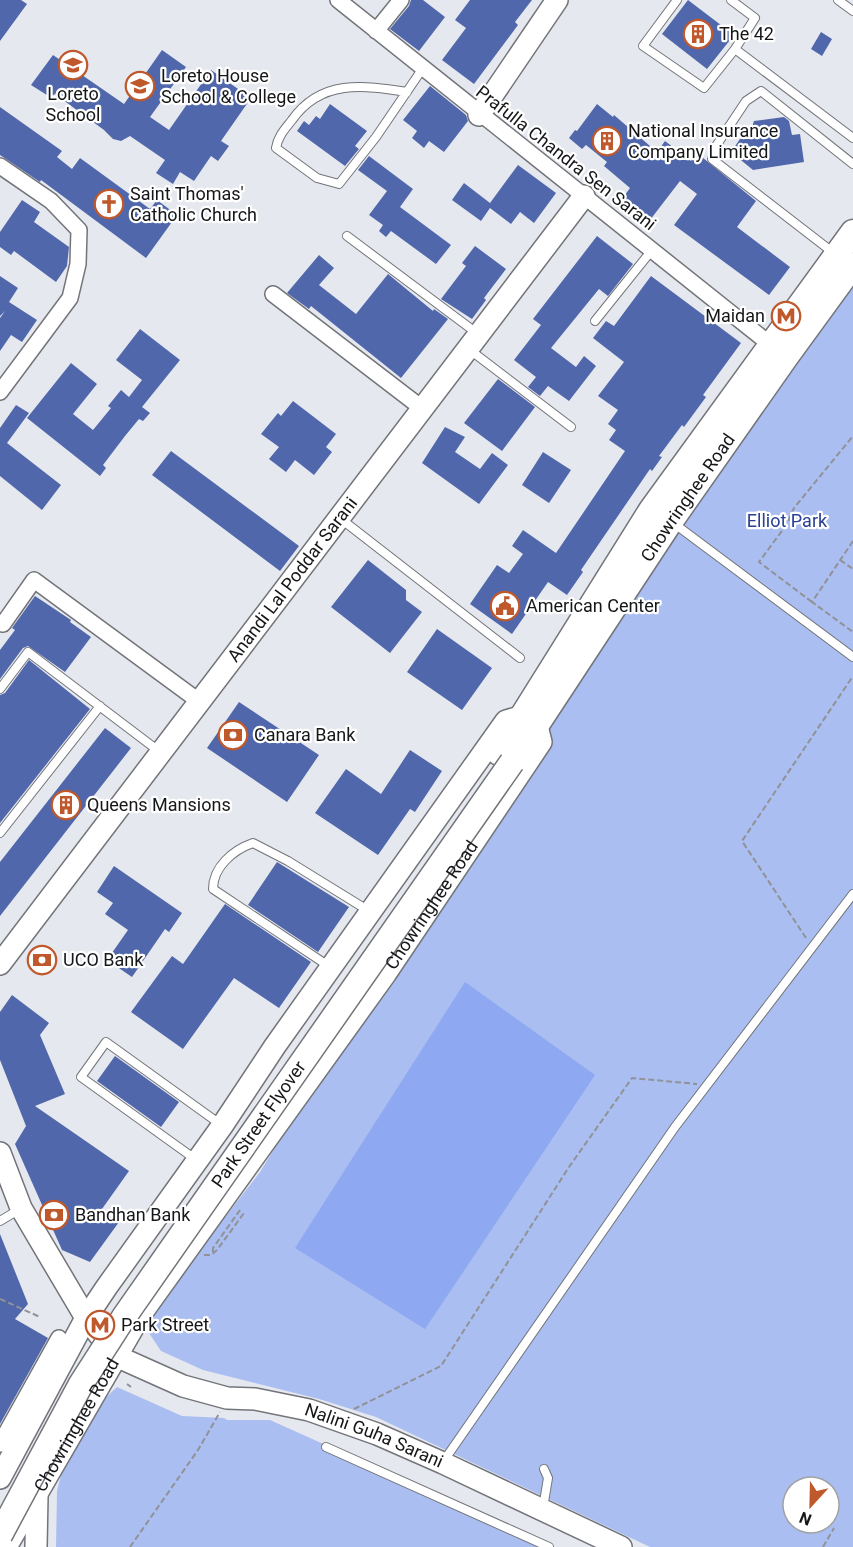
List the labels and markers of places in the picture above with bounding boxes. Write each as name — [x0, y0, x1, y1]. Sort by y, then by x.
building icon: The 42 — [682, 18, 714, 50]
place label: The 42 — [719, 23, 774, 44]
school or university icon: Loreto School — [57, 49, 89, 81]
place label: Loreto House School & College — [161, 65, 296, 107]
school or university icon: Loreto House School & College — [124, 70, 156, 102]
place label: Loreto School — [46, 83, 100, 125]
place label: National Insurance Company Limited — [628, 120, 778, 162]
building icon: National Insurance Company Limited — [591, 125, 623, 157]
place label: Saint Thomas' Catholic Church — [130, 183, 257, 225]
church icon: Saint Thomas' Catholic Church — [93, 188, 125, 220]
metro station icon: Maidan — [770, 300, 802, 332]
place label: Maidan — [705, 305, 765, 326]
public building icon: American Center — [489, 590, 521, 622]
place label: American Center — [526, 595, 660, 616]
bank icon: Canara Bank — [217, 719, 249, 751]
place label: Canara Bank — [254, 724, 356, 745]
building icon: Queens Mansions — [50, 789, 82, 821]
place label: Queens Mansions — [87, 794, 231, 815]
bank icon: UCO Bank — [26, 944, 58, 976]
place label: UCO Bank — [63, 949, 144, 970]
bank icon: Bandhan Bank — [38, 1199, 70, 1231]
place label: Bandhan Bank — [75, 1204, 191, 1225]
metro station icon: Park Street — [84, 1309, 116, 1341]
place label: Park Street — [121, 1314, 209, 1335]

